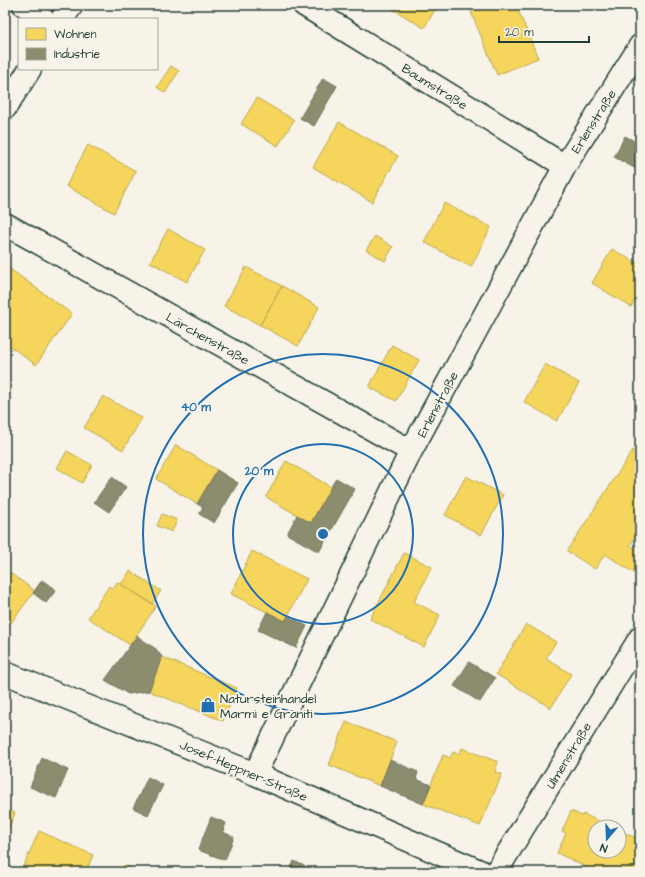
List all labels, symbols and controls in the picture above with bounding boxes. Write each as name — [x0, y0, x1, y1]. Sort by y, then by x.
legend — [18, 18, 158, 70]
scale bar — [499, 18, 589, 44]
text: 20 m — [505, 24, 534, 41]
text: Wohnen — [54, 26, 96, 43]
text: Industrie — [54, 46, 100, 63]
street label: Baumstraße — [398, 59, 471, 114]
street label: Erlenstraße — [567, 86, 621, 157]
street label: Lärchenstraße — [163, 309, 252, 369]
street label: Erlenstraße — [413, 368, 463, 441]
text: 40 m — [181, 399, 212, 416]
text: 20 m — [244, 463, 274, 480]
centre of rings — [316, 527, 330, 541]
place label: Natursteinhandel Marmi e Graniti — [220, 690, 316, 723]
shop icon: Natursteinhandel Marmi e Graniti — [199, 696, 217, 714]
street label: Ulmenstraße — [542, 719, 596, 792]
street label: Josef-Heppner-Straße — [177, 736, 310, 806]
north arrow — [587, 819, 627, 859]
text: N — [598, 840, 610, 856]

